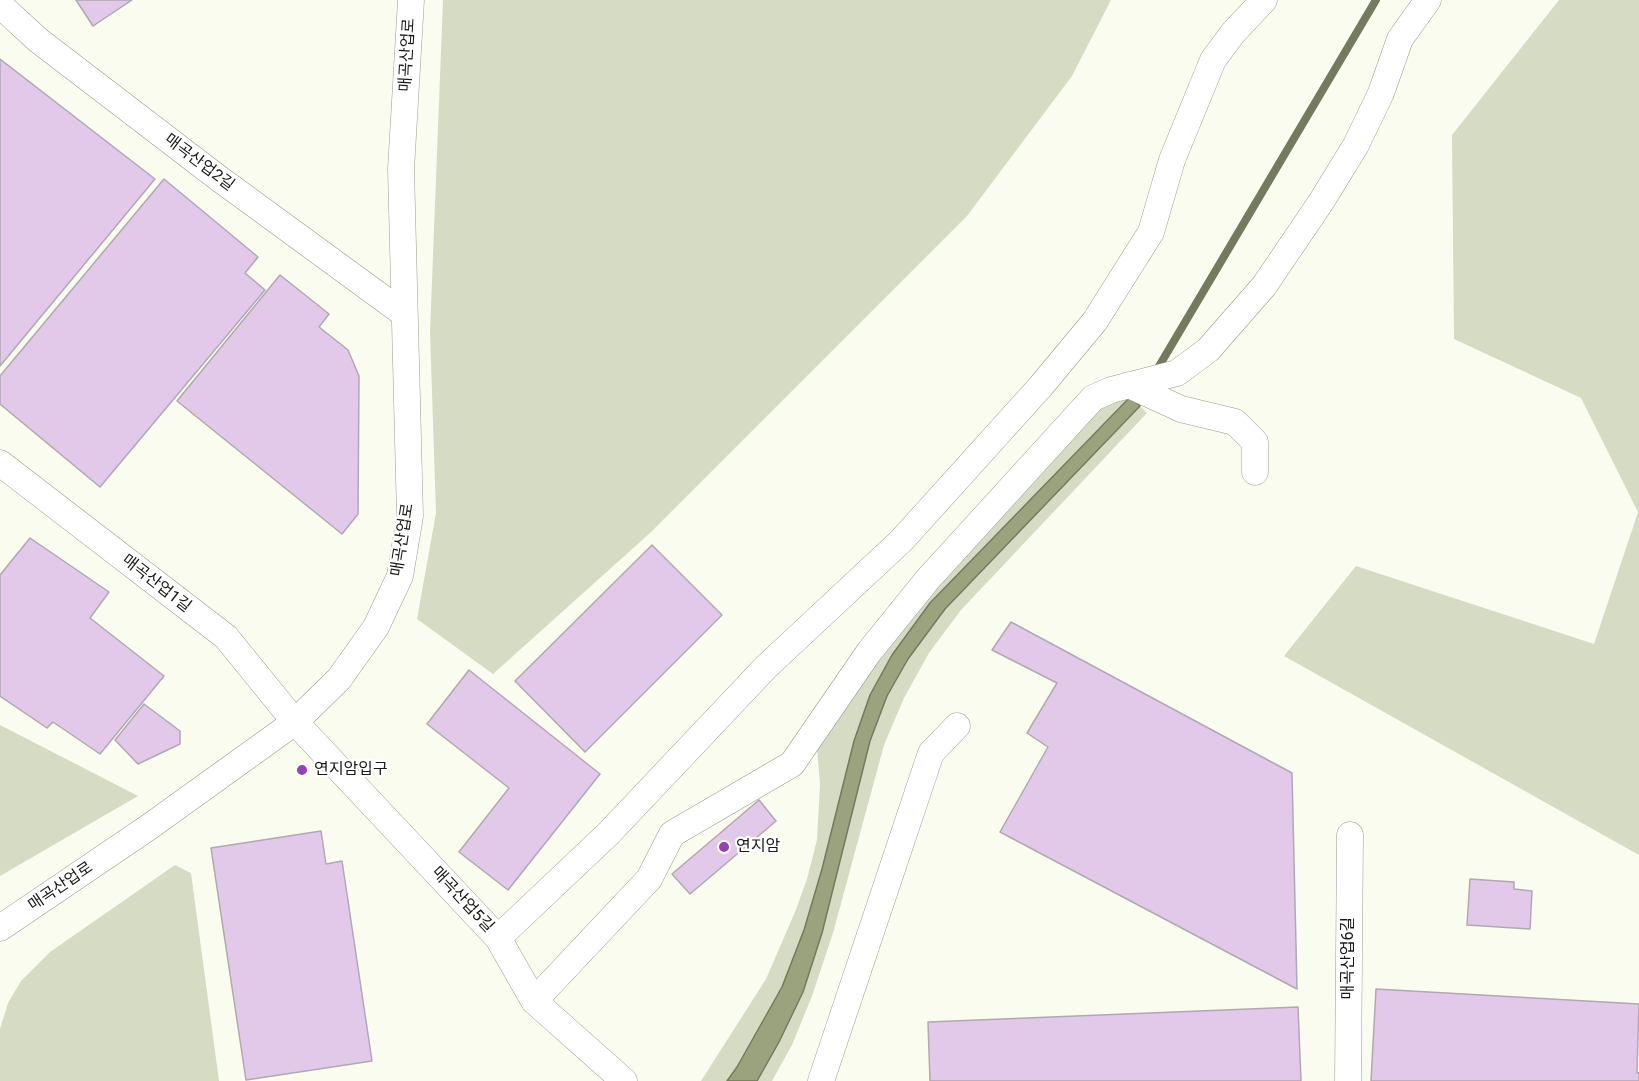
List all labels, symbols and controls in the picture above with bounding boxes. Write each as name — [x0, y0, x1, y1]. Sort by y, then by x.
street label: 매곡산업로 — [396, 18, 420, 92]
street label: 매곡산업2길 — [160, 130, 238, 196]
street label: 매곡산업로 — [388, 502, 418, 578]
street label: 매곡산업1길 — [118, 551, 194, 617]
place label: 연지암입구 — [314, 760, 388, 780]
marker: 연지암입구 — [295, 763, 309, 777]
place label: 연지암 — [736, 837, 780, 857]
marker: 연지암 — [717, 840, 731, 854]
street label: 매곡산업로 — [25, 858, 97, 916]
street label: 매곡산업5길 — [427, 863, 497, 937]
street label: 매곡산업6길 — [1339, 917, 1359, 999]

